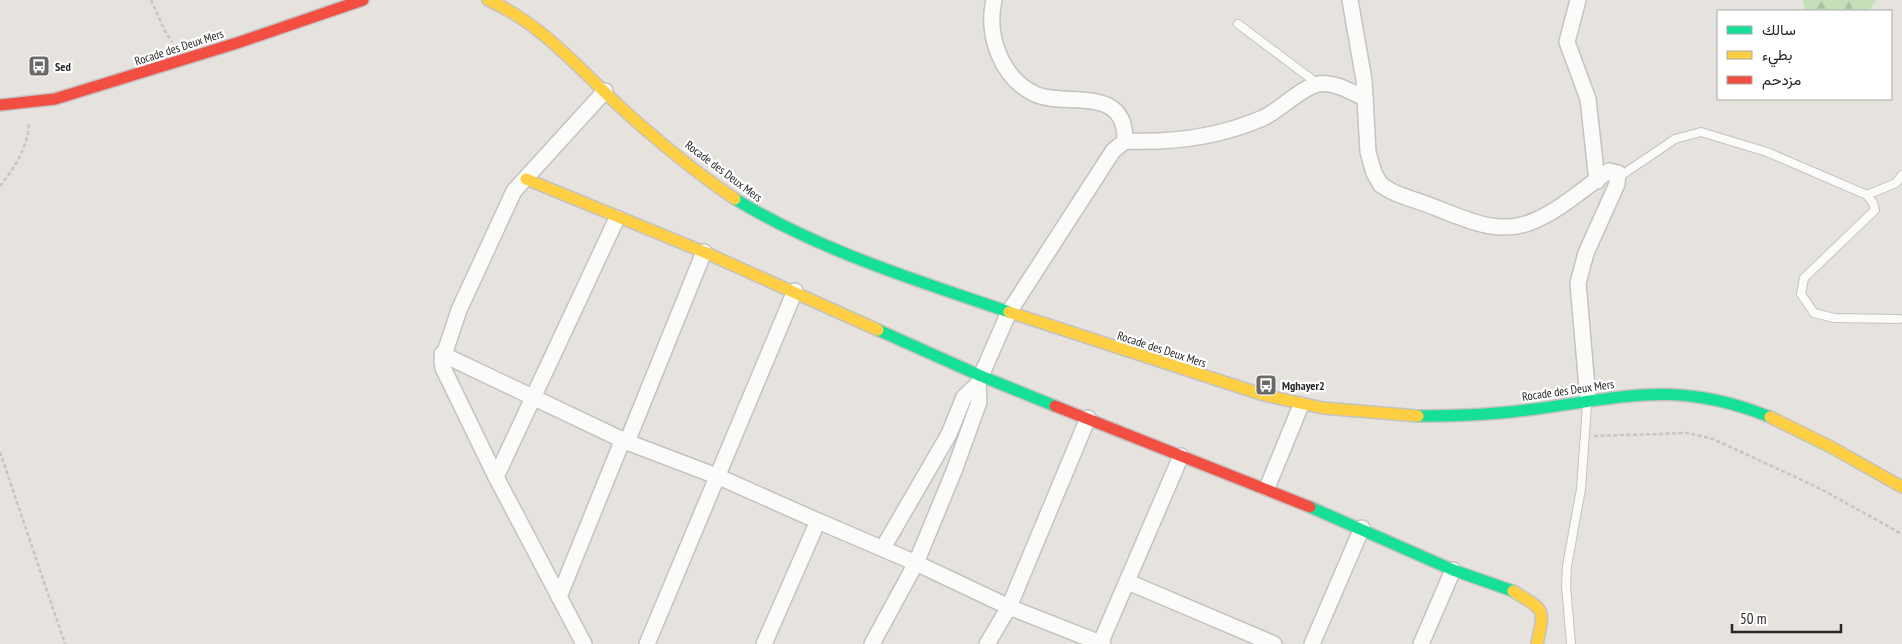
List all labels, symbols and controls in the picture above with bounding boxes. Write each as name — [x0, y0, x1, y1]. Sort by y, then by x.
legend — [1717, 10, 1892, 100]
text: سالك — [1762, 20, 1796, 39]
street label: Rocade des Deux Mers — [133, 26, 225, 68]
text: بطيء — [1762, 45, 1792, 68]
bus stop icon: Sed — [27, 54, 51, 78]
place label: Sed — [55, 59, 71, 74]
text: مزدحم — [1762, 70, 1801, 90]
street label: Rocade des Deux Mers — [683, 137, 765, 205]
street label: Rocade des Deux Mers — [1116, 328, 1208, 370]
bus stop icon: Mghayer2 — [1254, 373, 1278, 397]
street label: Rocade des Deux Mers — [1521, 376, 1615, 404]
place label: Mghayer2 — [1282, 378, 1325, 393]
scale bar — [1732, 602, 1841, 634]
text: 50 m — [1740, 609, 1766, 628]

